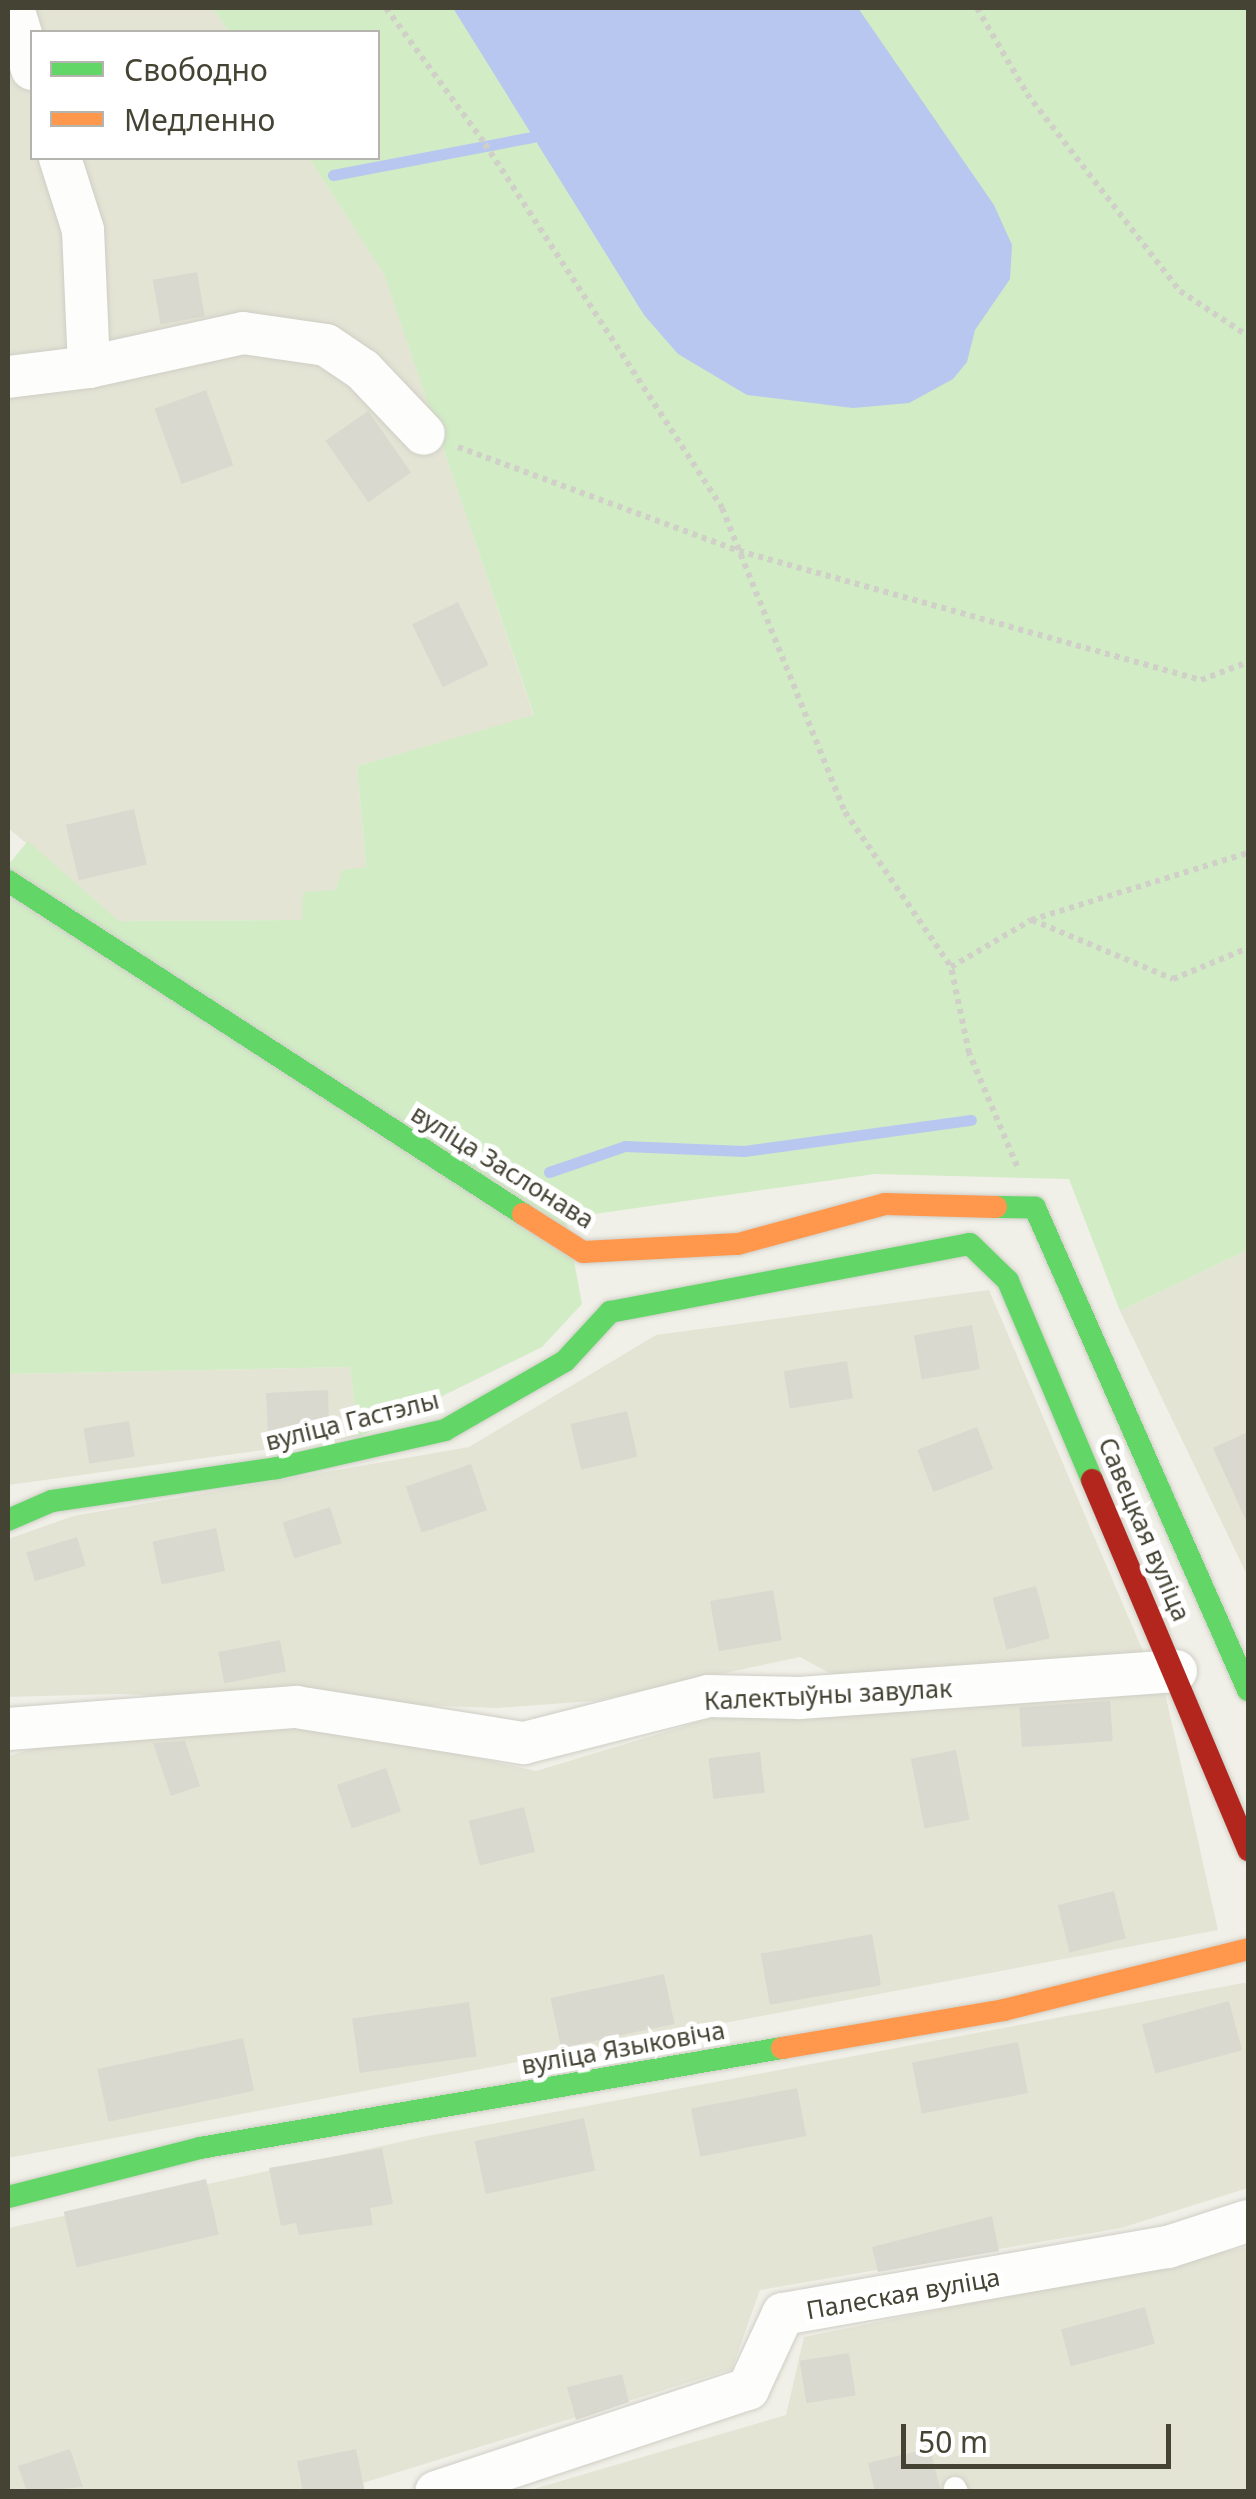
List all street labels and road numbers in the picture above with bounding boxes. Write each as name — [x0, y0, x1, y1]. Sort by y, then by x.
street label: вуліца Заслонава — [406, 1098, 600, 1234]
street label: вуліца Гастэлы — [262, 1384, 442, 1456]
street label: Савецкая вуліца — [1093, 1433, 1197, 1625]
street label: Калектыўны завулак — [703, 1673, 953, 1715]
street label: вуліца Языковіча — [519, 2014, 727, 2080]
street label: Палеская вуліца — [804, 2261, 1002, 2325]

